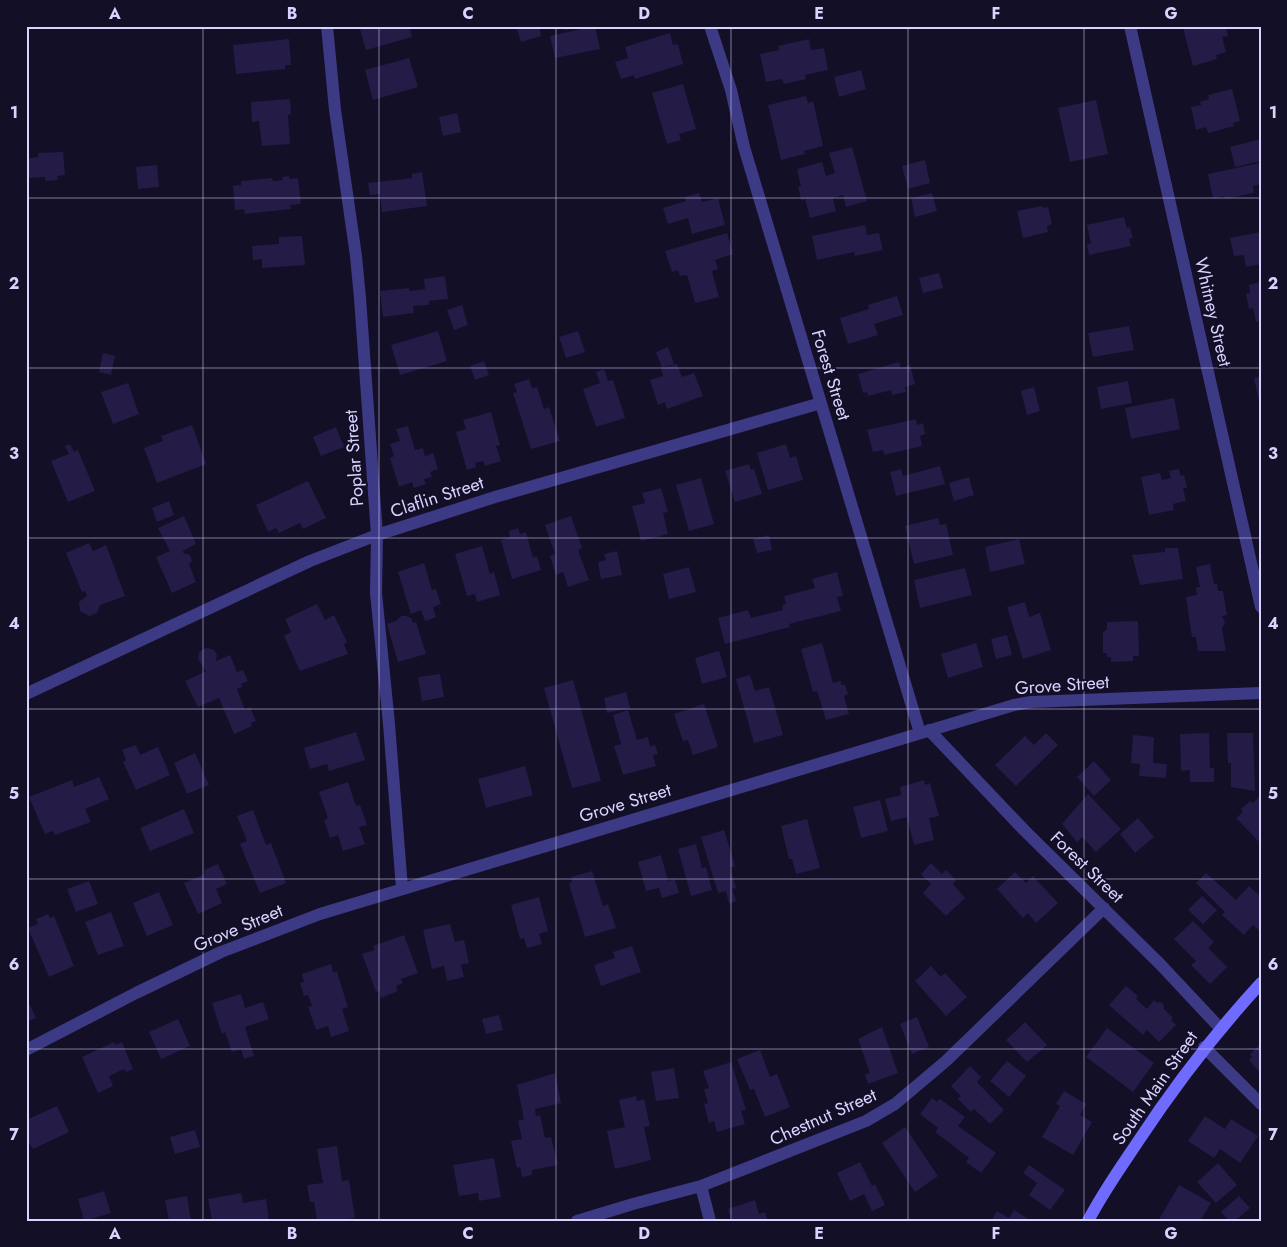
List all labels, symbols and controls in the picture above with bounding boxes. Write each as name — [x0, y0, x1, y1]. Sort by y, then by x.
text: A — [108, 2, 121, 25]
text: B — [287, 2, 297, 25]
text: C — [462, 2, 474, 25]
text: D — [638, 2, 650, 25]
text: E — [814, 2, 824, 25]
text: F — [992, 2, 1000, 25]
text: G — [1164, 2, 1178, 25]
text: 1 — [10, 101, 18, 124]
text: 1 — [1269, 101, 1277, 124]
street label: Whitney Street — [1188, 255, 1238, 370]
text: 2 — [9, 272, 19, 295]
text: 2 — [1268, 272, 1278, 295]
street label: Forest Street — [805, 327, 857, 424]
street label: Poplar Street — [338, 408, 370, 507]
text: 3 — [9, 442, 19, 465]
text: 3 — [1268, 442, 1278, 465]
street label: Claflin Street — [387, 469, 488, 524]
text: 4 — [8, 612, 20, 635]
text: 4 — [1267, 612, 1279, 635]
street label: Grove Street — [1014, 669, 1111, 701]
street label: Grove Street — [576, 777, 675, 829]
text: 5 — [9, 782, 19, 805]
text: 5 — [1268, 782, 1278, 805]
street label: Forest Street — [1044, 825, 1130, 909]
street label: Grove Street — [189, 897, 287, 958]
text: 6 — [9, 953, 19, 976]
text: 6 — [1268, 953, 1278, 976]
street label: South Main Street — [1106, 1025, 1204, 1150]
street label: Chestnut Street — [766, 1082, 881, 1152]
text: 7 — [9, 1123, 19, 1146]
text: 7 — [1268, 1123, 1278, 1146]
text: A — [108, 1222, 121, 1245]
text: B — [287, 1222, 297, 1245]
text: C — [462, 1222, 474, 1245]
text: D — [638, 1222, 650, 1245]
text: E — [814, 1222, 824, 1245]
text: F — [992, 1222, 1000, 1245]
text: G — [1164, 1222, 1178, 1245]

